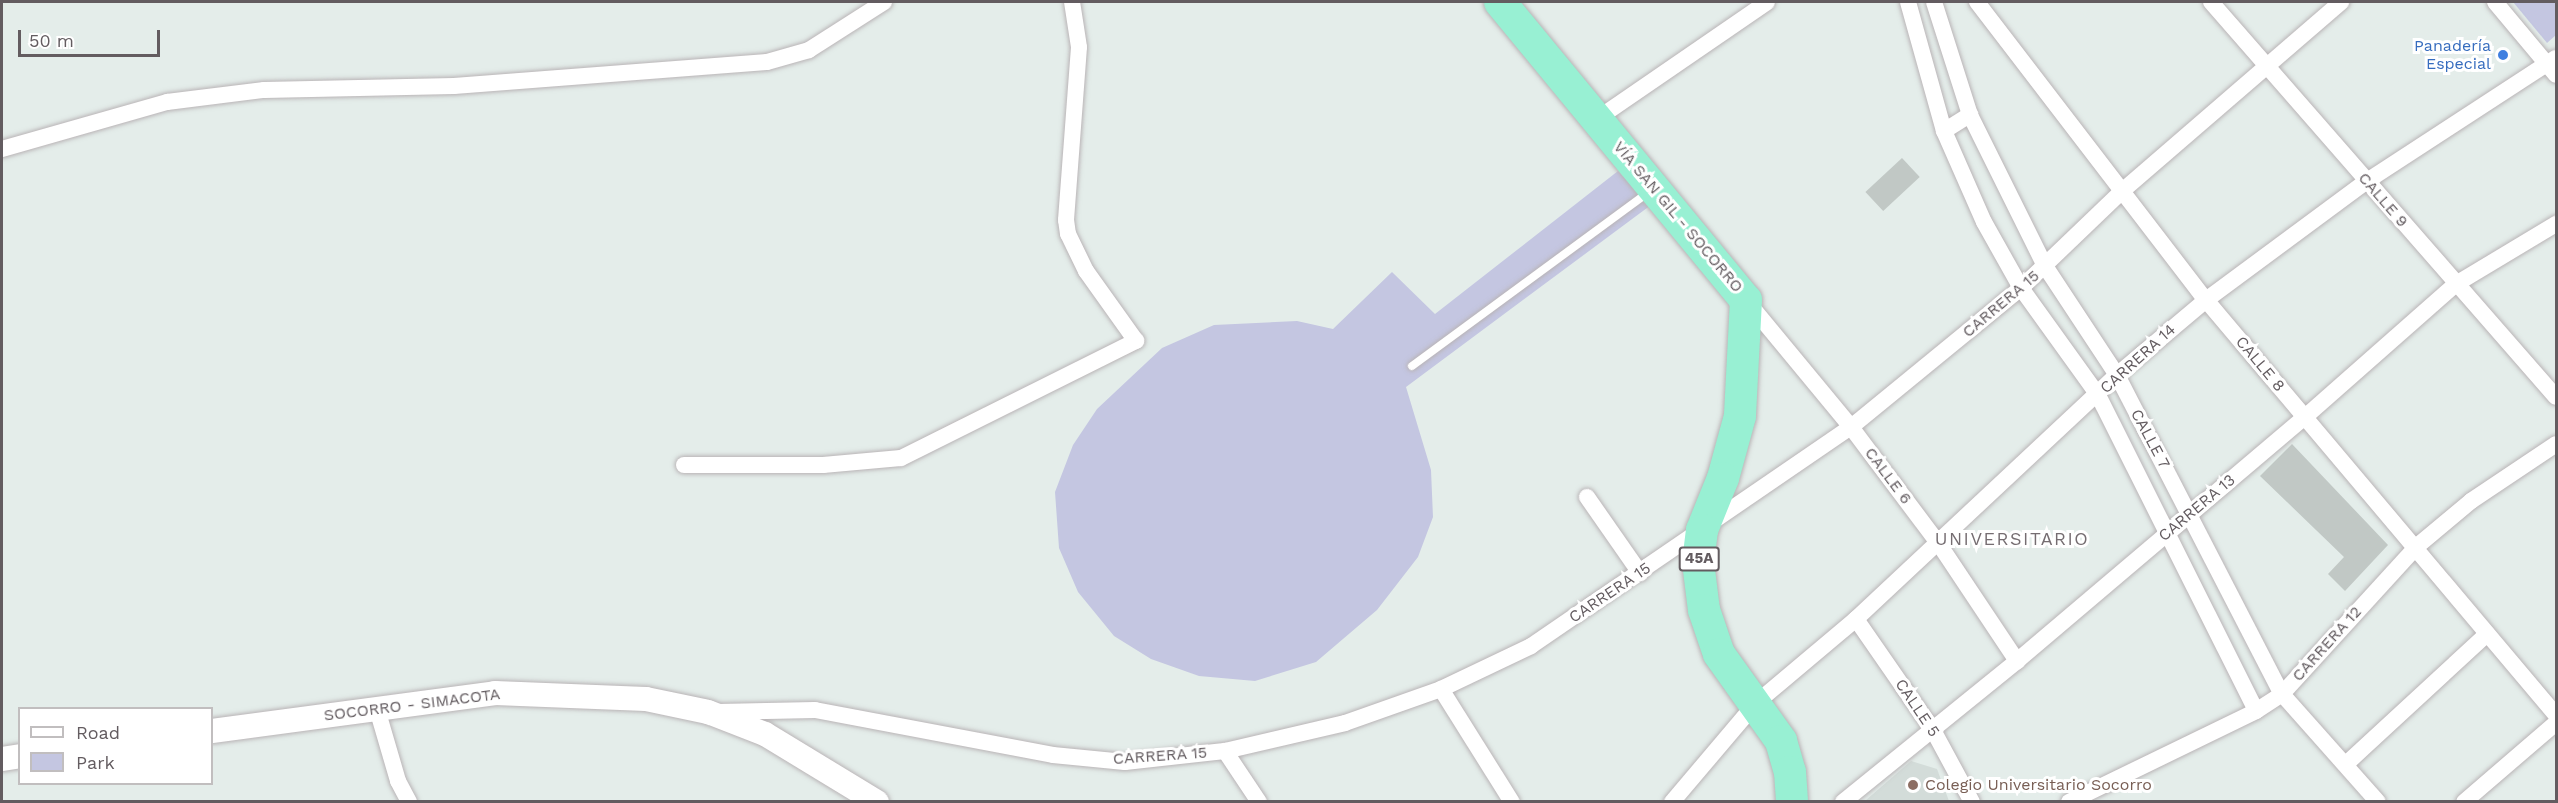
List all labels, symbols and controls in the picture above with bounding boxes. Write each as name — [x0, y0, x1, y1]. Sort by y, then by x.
scale bar — [21, 18, 164, 56]
text: 50 m — [29, 30, 74, 51]
place label: Panadería Especial — [2414, 36, 2491, 74]
marker: Panadería Especial — [2496, 48, 2510, 62]
street label: VÍA SAN GIL - SOCORRO — [1609, 137, 1747, 297]
street label: CALLE 9 — [2354, 169, 2412, 231]
street label: CARRERA 15 — [1958, 266, 2044, 342]
street label: CARRERA 14 — [2096, 320, 2180, 398]
street label: CALLE 8 — [2231, 332, 2289, 396]
street label: CALLE 7 — [2126, 406, 2174, 472]
street label: CALLE 6 — [1860, 444, 1916, 508]
street label: CARRERA 13 — [2154, 470, 2240, 546]
district label: UNIVERSITARIO — [1935, 528, 2089, 550]
road number: 45A — [1678, 547, 1720, 571]
street label: CARRERA 15 — [1565, 558, 1655, 628]
street label: CARRERA 12 — [2288, 602, 2366, 686]
street label: CALLE 5 — [1891, 675, 1943, 741]
street label: SOCORRO - SIMACOTA — [323, 685, 501, 725]
legend — [18, 707, 213, 785]
text: Road — [76, 722, 120, 743]
street label: CARRERA 15 — [1112, 743, 1208, 769]
text: Park — [76, 752, 115, 773]
place label: Colegio Universitario Socorro — [1925, 775, 2152, 795]
marker: Colegio Universitario Socorro — [1906, 778, 1920, 792]

